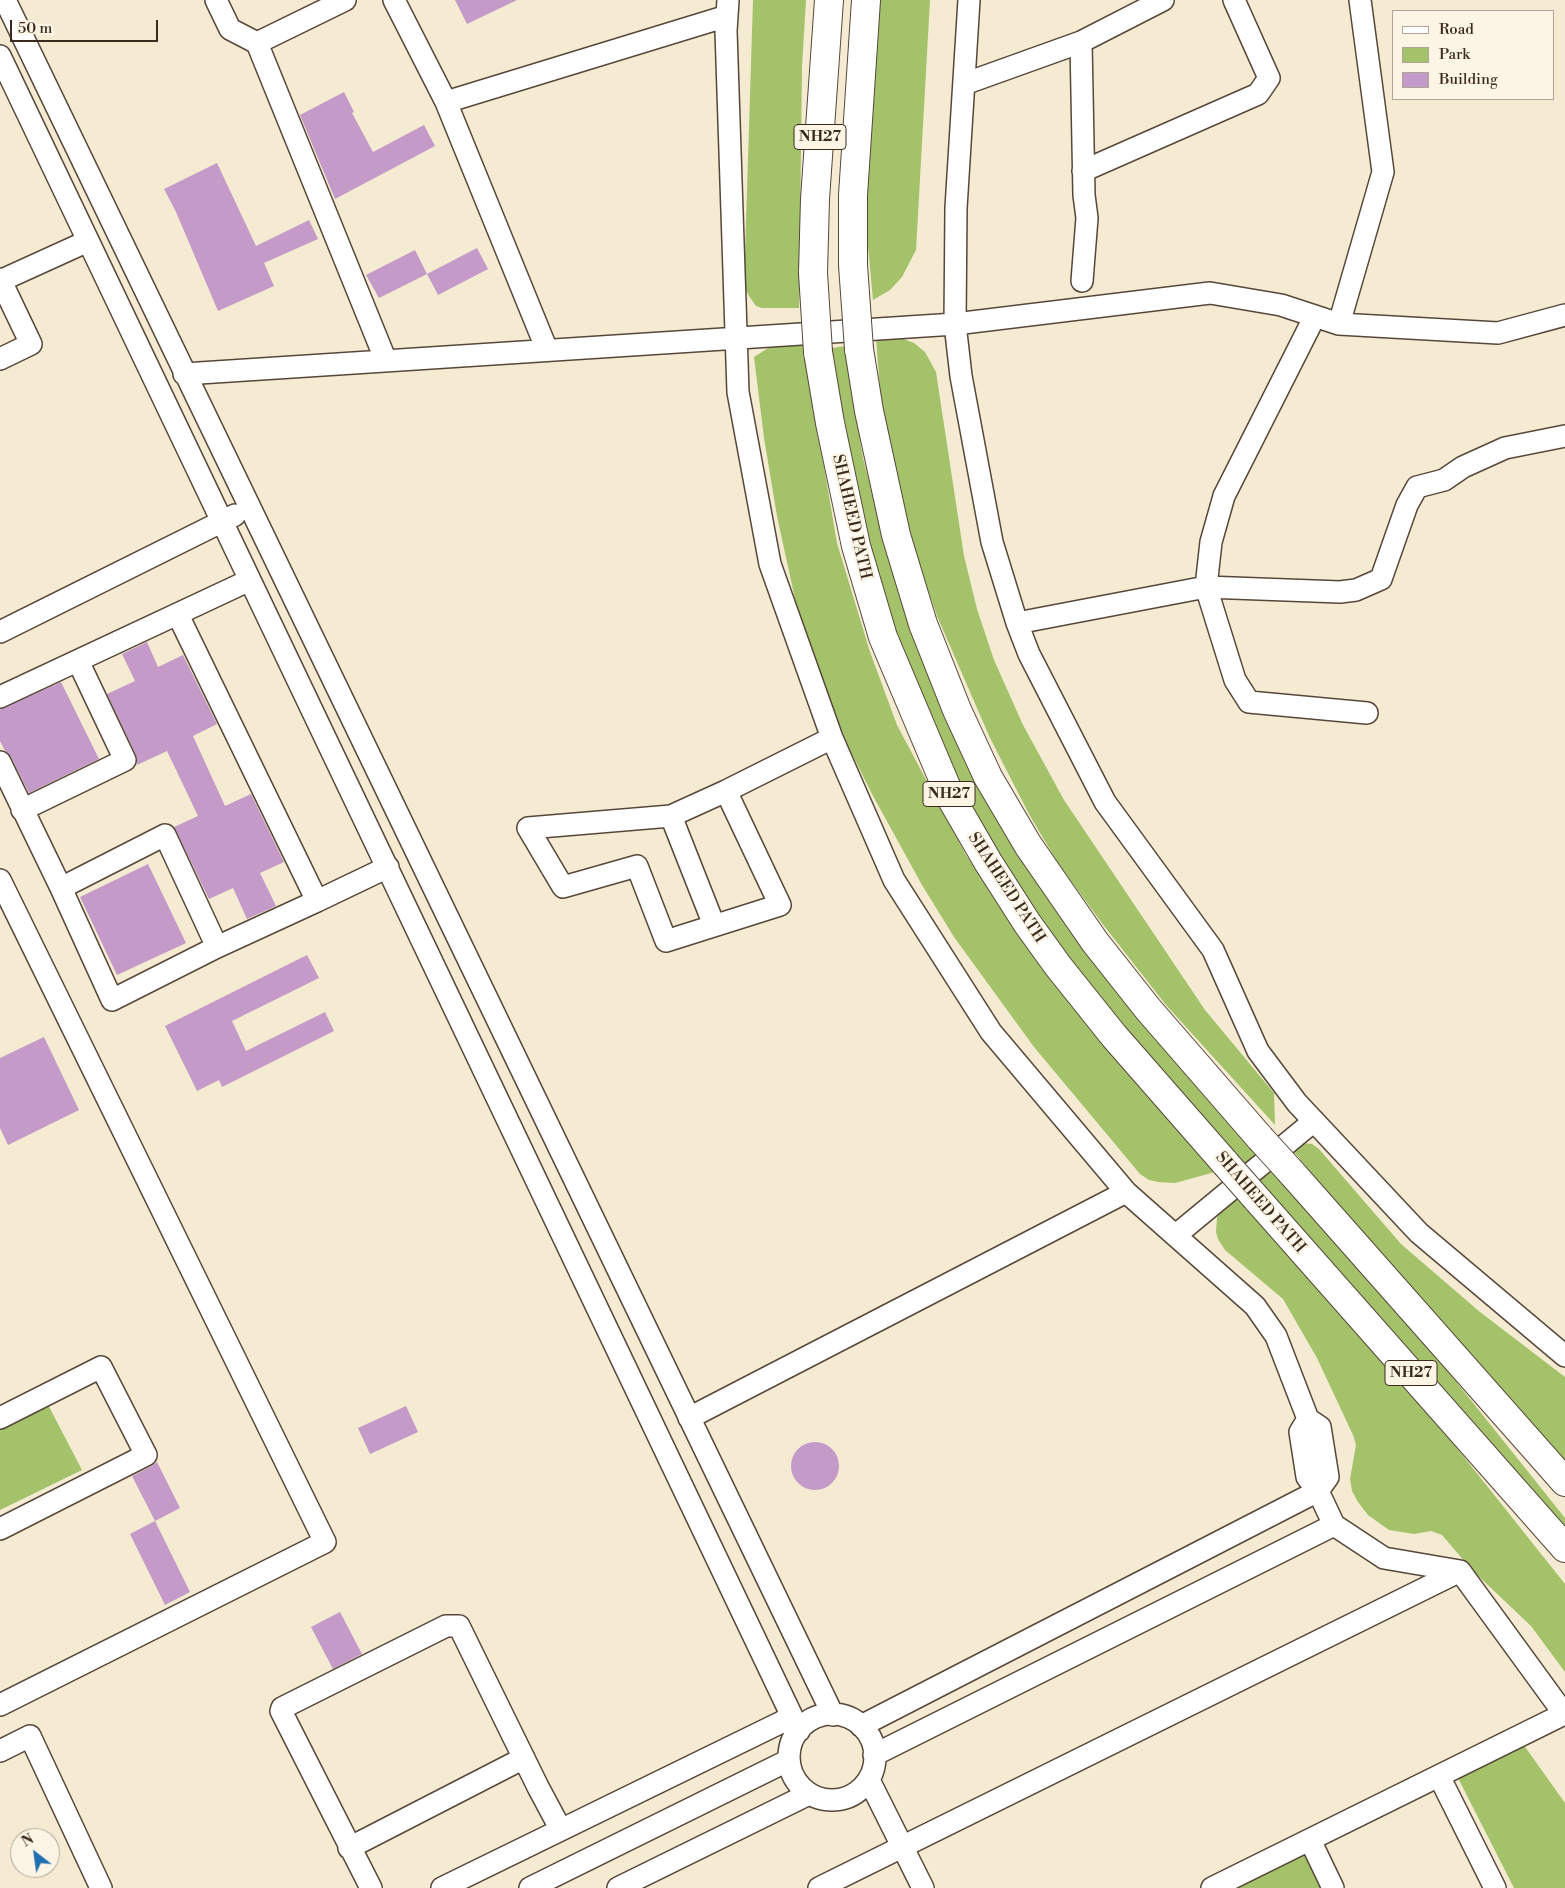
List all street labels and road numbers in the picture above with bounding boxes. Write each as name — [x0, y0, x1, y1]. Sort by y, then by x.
road number: NH27 — [794, 124, 846, 150]
street label: SHAHEED PATH — [827, 453, 875, 581]
road number: NH27 — [923, 782, 975, 806]
street label: SHAHEED PATH — [963, 829, 1049, 947]
street label: SHAHEED PATH — [1211, 1149, 1309, 1257]
road number: NH27 — [1385, 1360, 1437, 1386]

